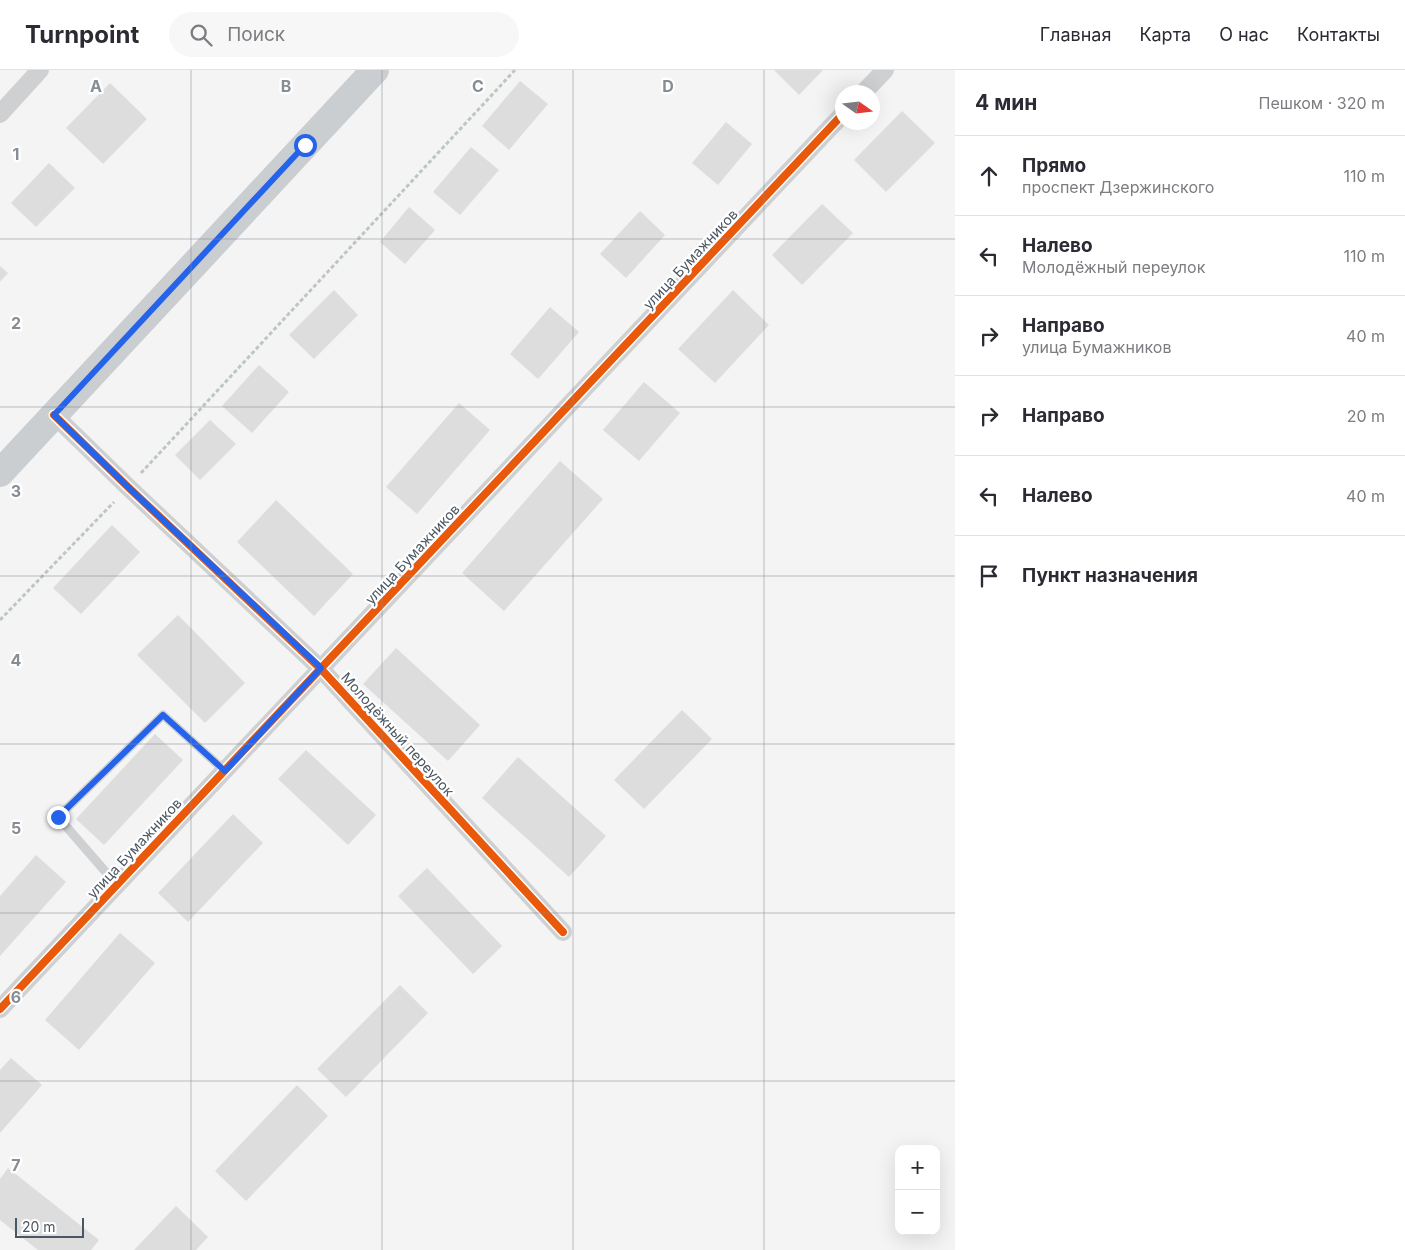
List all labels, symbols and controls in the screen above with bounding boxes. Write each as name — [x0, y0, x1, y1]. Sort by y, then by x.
search box — [169, 12, 519, 57]
text: Turnpoint — [25, 20, 139, 49]
icon: search — [187, 21, 215, 49]
text: Поиск — [227, 23, 285, 46]
text: Главная — [1040, 24, 1111, 45]
text: Карта — [1139, 24, 1191, 45]
text: О нас — [1219, 24, 1269, 45]
text: Контакты — [1297, 24, 1380, 45]
text: A — [90, 76, 102, 96]
text: B — [281, 76, 291, 96]
text: C — [472, 76, 484, 96]
text: D — [662, 76, 674, 96]
north arrow — [835, 85, 880, 130]
text: 4 мин — [975, 90, 1037, 115]
text: Пешком · 320 m — [1259, 93, 1385, 113]
route start — [294, 134, 317, 157]
text: 1 — [13, 144, 19, 164]
text: Прямо — [1022, 154, 1086, 177]
icon: ahead — [975, 162, 1003, 190]
text: 110 m — [1343, 166, 1385, 186]
text: проспект Дзержинского — [1022, 177, 1214, 197]
street label: улица Бумажников — [639, 205, 741, 313]
text: Налево — [1022, 234, 1093, 257]
icon: left — [975, 242, 1003, 270]
text: 110 m — [1343, 246, 1385, 266]
text: Молодёжный переулок — [1022, 257, 1205, 277]
text: 2 — [11, 313, 21, 333]
text: Направо — [1022, 314, 1105, 337]
icon: right — [975, 322, 1003, 350]
text: 40 m — [1346, 326, 1385, 346]
text: улица Бумажников — [1022, 337, 1171, 357]
icon: right — [975, 402, 1003, 430]
text: Направо — [1022, 404, 1105, 427]
text: 20 m — [1347, 406, 1385, 426]
text: 3 — [11, 481, 21, 501]
icon: left — [975, 482, 1003, 510]
text: Налево — [1022, 484, 1093, 507]
text: 40 m — [1346, 486, 1385, 506]
street label: улица Бумажников — [361, 500, 463, 608]
icon: arrive — [975, 562, 1003, 590]
text: Пункт назначения — [1022, 564, 1198, 587]
text: 4 — [11, 650, 22, 670]
street label: Молодёжный переулок — [338, 669, 458, 800]
street label: улица Бумажников — [83, 794, 185, 902]
route end — [47, 806, 70, 829]
text: 5 — [11, 818, 21, 838]
text: 6 — [11, 987, 21, 1007]
map controls — [895, 1145, 940, 1235]
button: + — [895, 1145, 940, 1190]
text: 7 — [11, 1155, 21, 1175]
button: − — [895, 1190, 940, 1235]
scale bar — [15, 1215, 84, 1238]
text: 20 m — [22, 1218, 56, 1235]

